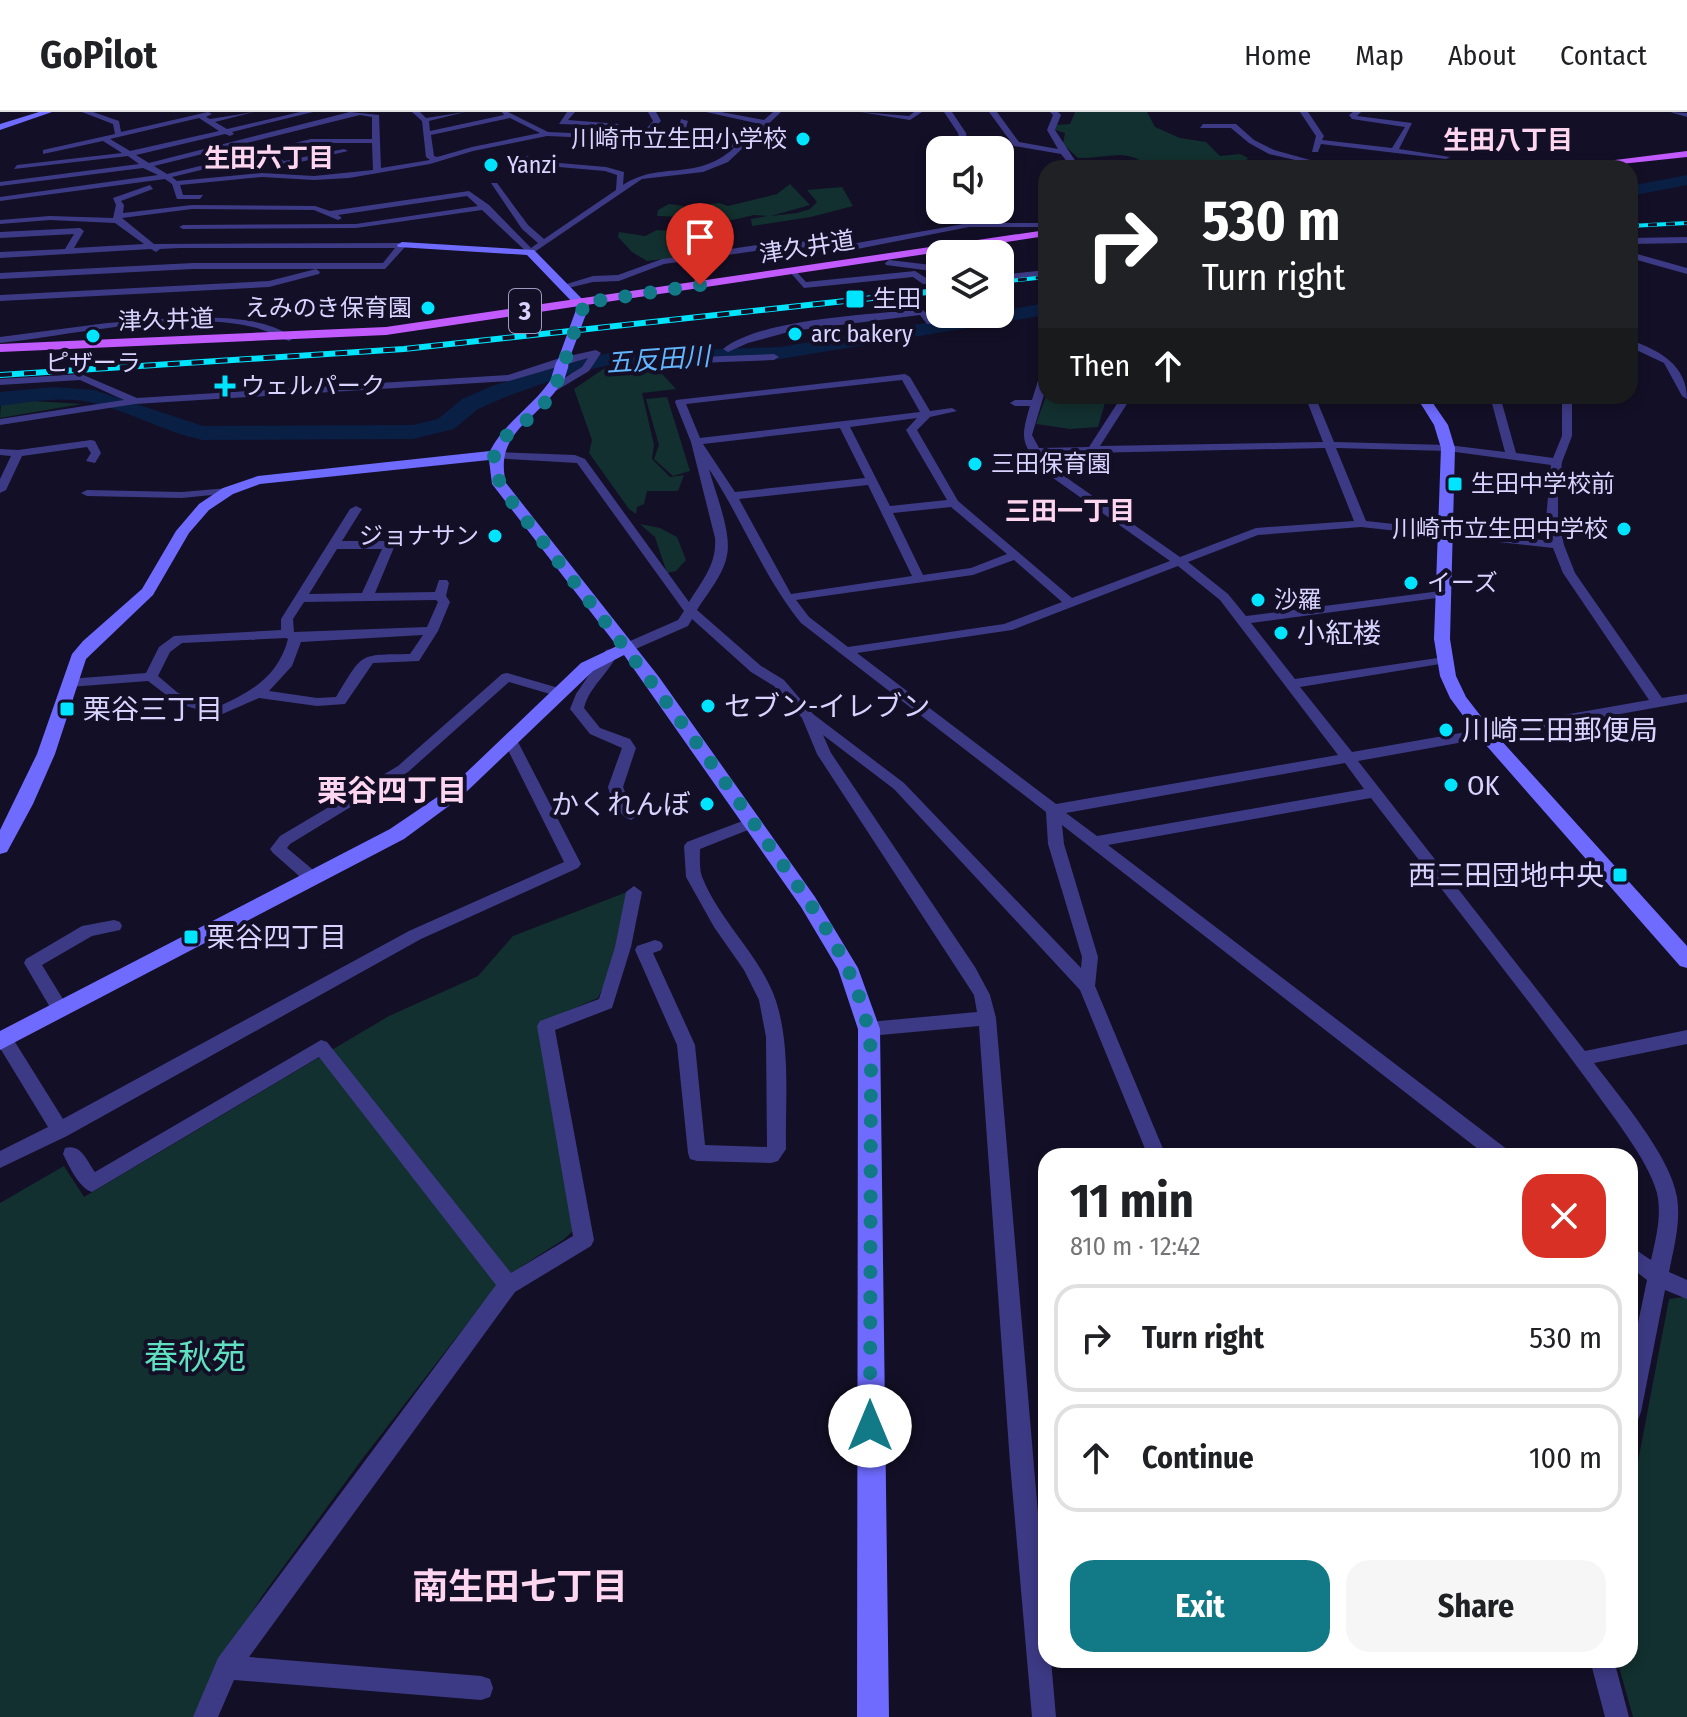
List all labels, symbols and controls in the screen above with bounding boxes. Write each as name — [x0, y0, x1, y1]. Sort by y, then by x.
text: GoPilot — [40, 32, 157, 78]
text: Home — [1244, 39, 1311, 72]
text: Map — [1355, 39, 1404, 72]
text: About — [1448, 39, 1516, 72]
text: Contact — [1560, 39, 1647, 72]
place label: 川崎市立生田小学校 — [571, 125, 787, 153]
district label: 生田八丁目 — [1443, 125, 1573, 156]
marker: 川崎市立生田小学校 — [794, 130, 812, 148]
map controls — [926, 136, 1014, 328]
button: sound — [926, 136, 1014, 224]
district label: 生田六丁目 — [204, 143, 334, 174]
place label: Yanzi — [507, 151, 557, 179]
marker: Yanzi — [482, 156, 500, 174]
text: 530 m — [1202, 188, 1340, 255]
icon: right — [1070, 192, 1174, 296]
pin — [666, 203, 734, 285]
icon: arrive — [678, 215, 722, 259]
street label: 津久井道 — [757, 226, 857, 268]
button: layers — [926, 240, 1014, 328]
text: Turn right — [1202, 256, 1345, 300]
place label: 生田 — [873, 285, 921, 313]
marker: 生田 — [844, 288, 866, 310]
road number: 3 — [509, 289, 541, 333]
place label: えみのき保育園 — [245, 294, 412, 322]
marker: えみのき保育園 — [419, 299, 437, 317]
street label: 津久井道 — [118, 304, 214, 336]
place label: arc bakery — [811, 320, 913, 348]
marker: arc bakery — [786, 325, 804, 343]
marker: ピザーラ — [84, 327, 102, 345]
water label: 五反田川 — [605, 341, 714, 379]
icon: ahead — [1146, 344, 1190, 388]
text: Then — [1070, 348, 1130, 384]
place label: ピザーラ — [45, 349, 141, 377]
place label: ウェルパーク — [241, 372, 385, 400]
marker: ウェルパーク — [216, 377, 234, 395]
place label: 三田保育園 — [991, 450, 1111, 478]
marker: 三田保育園 — [966, 455, 984, 473]
place label: 生田中学校前 — [1471, 470, 1615, 498]
marker: 生田中学校前 — [1446, 475, 1464, 493]
district label: 三田一丁目 — [1005, 496, 1135, 527]
place label: 川崎市立生田中学校 — [1392, 515, 1608, 543]
marker: 川崎市立生田中学校 — [1615, 520, 1633, 538]
place label: ジョナサン — [359, 522, 479, 550]
marker: ジョナサン — [486, 527, 504, 545]
place label: イーズ — [1427, 569, 1498, 597]
marker: イーズ — [1402, 574, 1420, 592]
place label: 沙羅 — [1274, 586, 1322, 614]
marker: 沙羅 — [1249, 591, 1267, 609]
place label: 小紅楼 — [1297, 617, 1381, 650]
marker: 小紅楼 — [1272, 624, 1290, 642]
place label: セブン-イレブン — [724, 690, 930, 723]
place label: 栗谷三丁目 — [83, 693, 223, 726]
marker: セブン-イレブン — [699, 697, 717, 715]
marker: 栗谷三丁目 — [58, 700, 76, 718]
place label: 川崎三田郵便局 — [1462, 714, 1658, 747]
marker: 川崎三田郵便局 — [1437, 721, 1455, 739]
place label: OK — [1467, 769, 1500, 802]
district label: 栗谷四丁目 — [317, 773, 467, 809]
marker: OK — [1442, 776, 1460, 794]
place label: かくれんぼ — [551, 788, 691, 821]
marker: かくれんぼ — [698, 795, 716, 813]
place label: 西三田団地中央 — [1408, 859, 1604, 892]
marker: 西三田団地中央 — [1611, 866, 1629, 884]
place label: 栗谷四丁目 — [207, 921, 347, 954]
marker: 栗谷四丁目 — [182, 928, 200, 946]
text: 11 min — [1070, 1172, 1194, 1230]
button: close — [1522, 1174, 1606, 1258]
text: 810 m · 12:42 — [1070, 1231, 1201, 1262]
icon: right — [1074, 1316, 1118, 1360]
text: Turn right — [1142, 1320, 1264, 1356]
text: 530 m — [1529, 1320, 1602, 1356]
park label: 春秋苑 — [144, 1337, 246, 1378]
position arrow — [828, 1384, 912, 1468]
icon: ahead — [1074, 1436, 1118, 1480]
text: Continue — [1142, 1440, 1254, 1476]
text: 100 m — [1529, 1440, 1602, 1476]
button: Exit — [1070, 1560, 1330, 1652]
button: Share — [1346, 1560, 1606, 1652]
district label: 南生田七丁目 — [412, 1565, 628, 1609]

